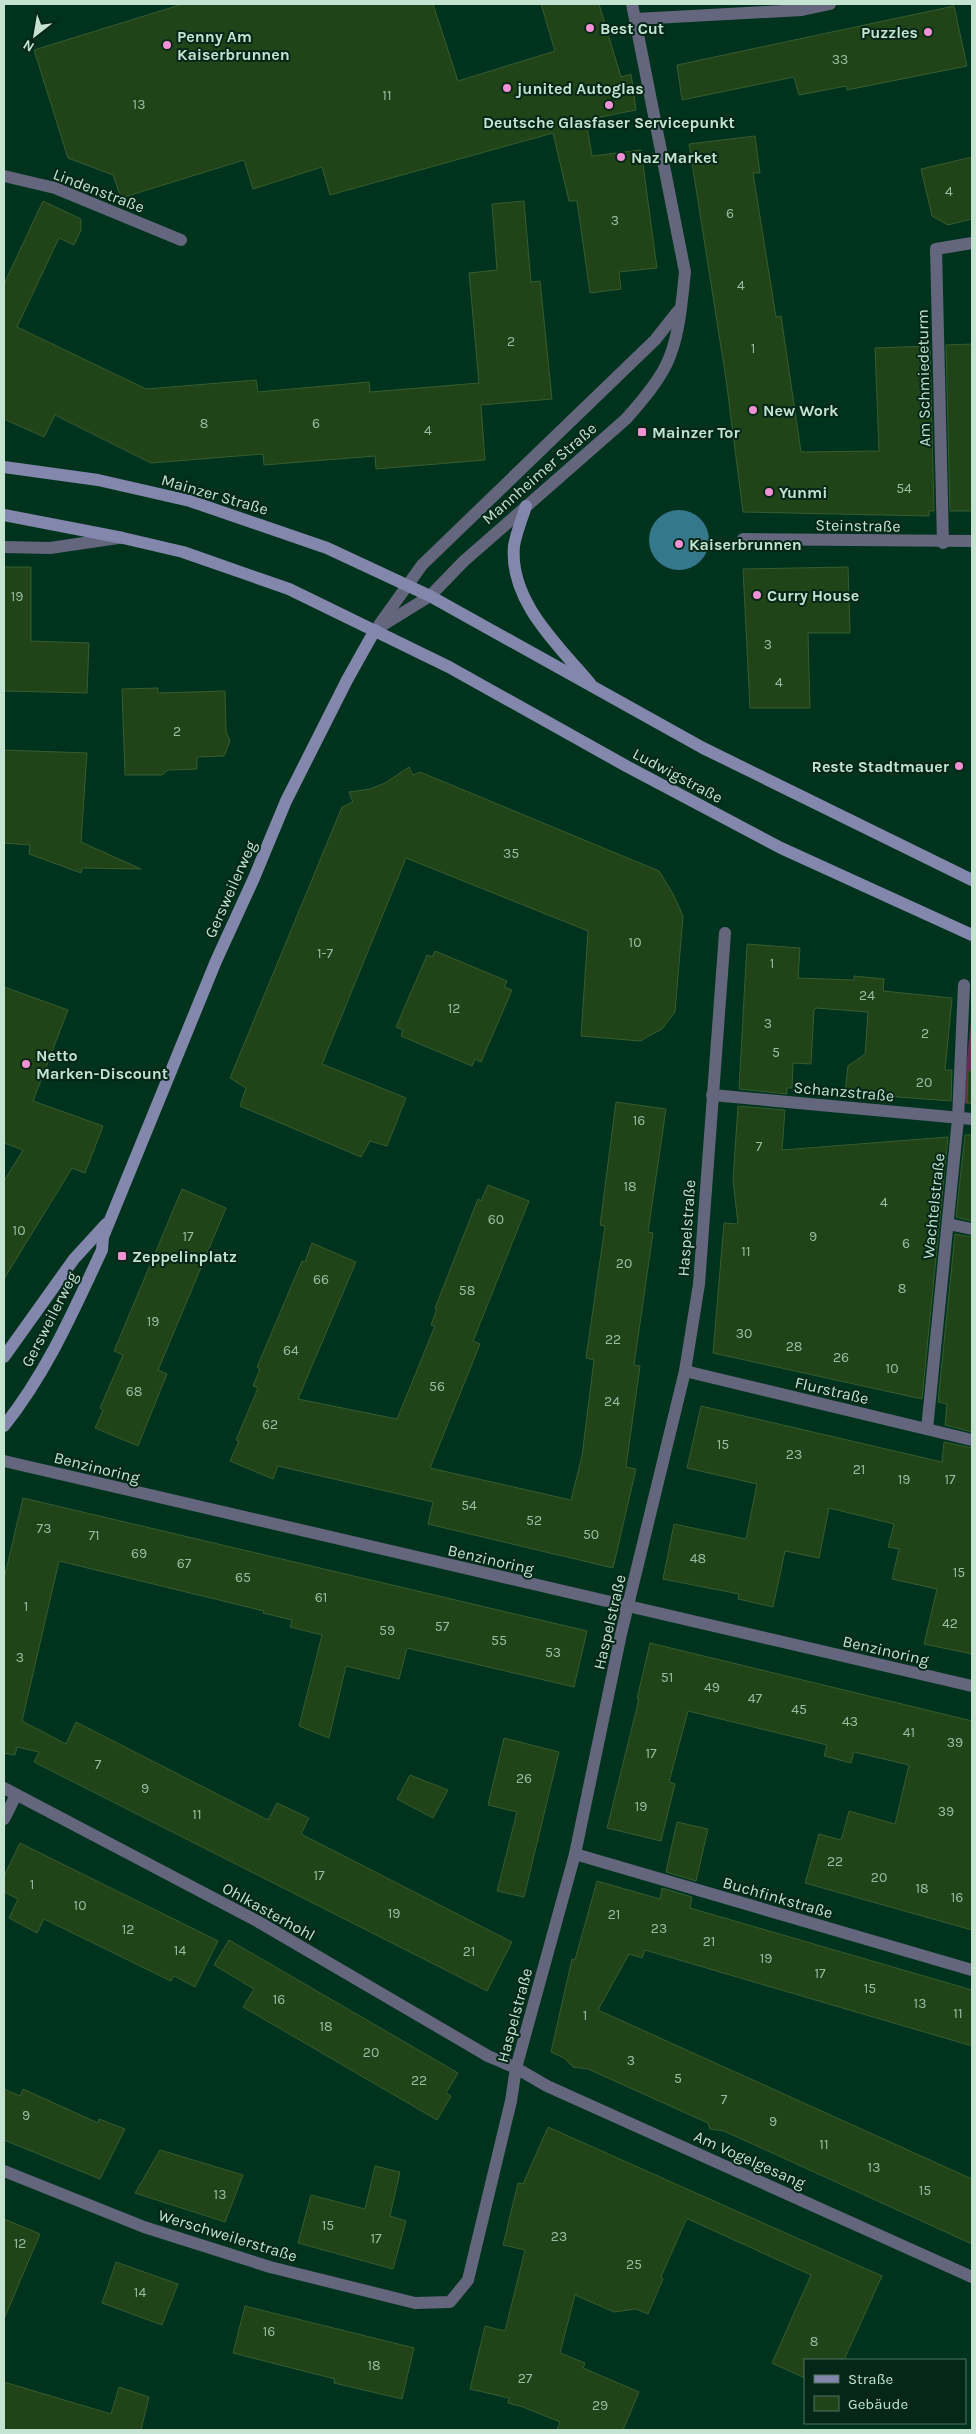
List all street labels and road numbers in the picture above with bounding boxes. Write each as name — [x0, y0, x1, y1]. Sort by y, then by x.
street label: Lindenstraße — [50, 164, 147, 217]
street label: Am Schmiedeturm — [913, 309, 934, 447]
street label: Mannheimer Straße — [478, 419, 600, 528]
street label: Mainzer Straße — [159, 470, 271, 519]
street label: Steinstraße — [815, 515, 901, 536]
street label: Ludwigstraße — [630, 744, 726, 807]
street label: Gersweilerweg — [201, 838, 260, 941]
street label: Schanzstraße — [793, 1078, 895, 1105]
street label: Wachtelstraße — [918, 1152, 948, 1260]
street label: Haspelstraße — [674, 1179, 699, 1277]
street label: Gersweilerweg — [17, 1268, 82, 1370]
street label: Flurstraße — [793, 1373, 871, 1408]
street label: Benzinoring — [52, 1448, 142, 1487]
street label: Benzinoring — [446, 1540, 536, 1579]
street label: Haspelstraße — [589, 1573, 630, 1672]
street label: Benzinoring — [841, 1631, 931, 1670]
street label: Buchfinkstraße — [721, 1873, 835, 1922]
street label: Ohlkasterhohl — [219, 1878, 319, 1945]
street label: Haspelstraße — [493, 1966, 536, 2064]
street label: Am Vogelgesang — [691, 2126, 809, 2193]
street label: Werschweilerstraße — [156, 2205, 300, 2266]

